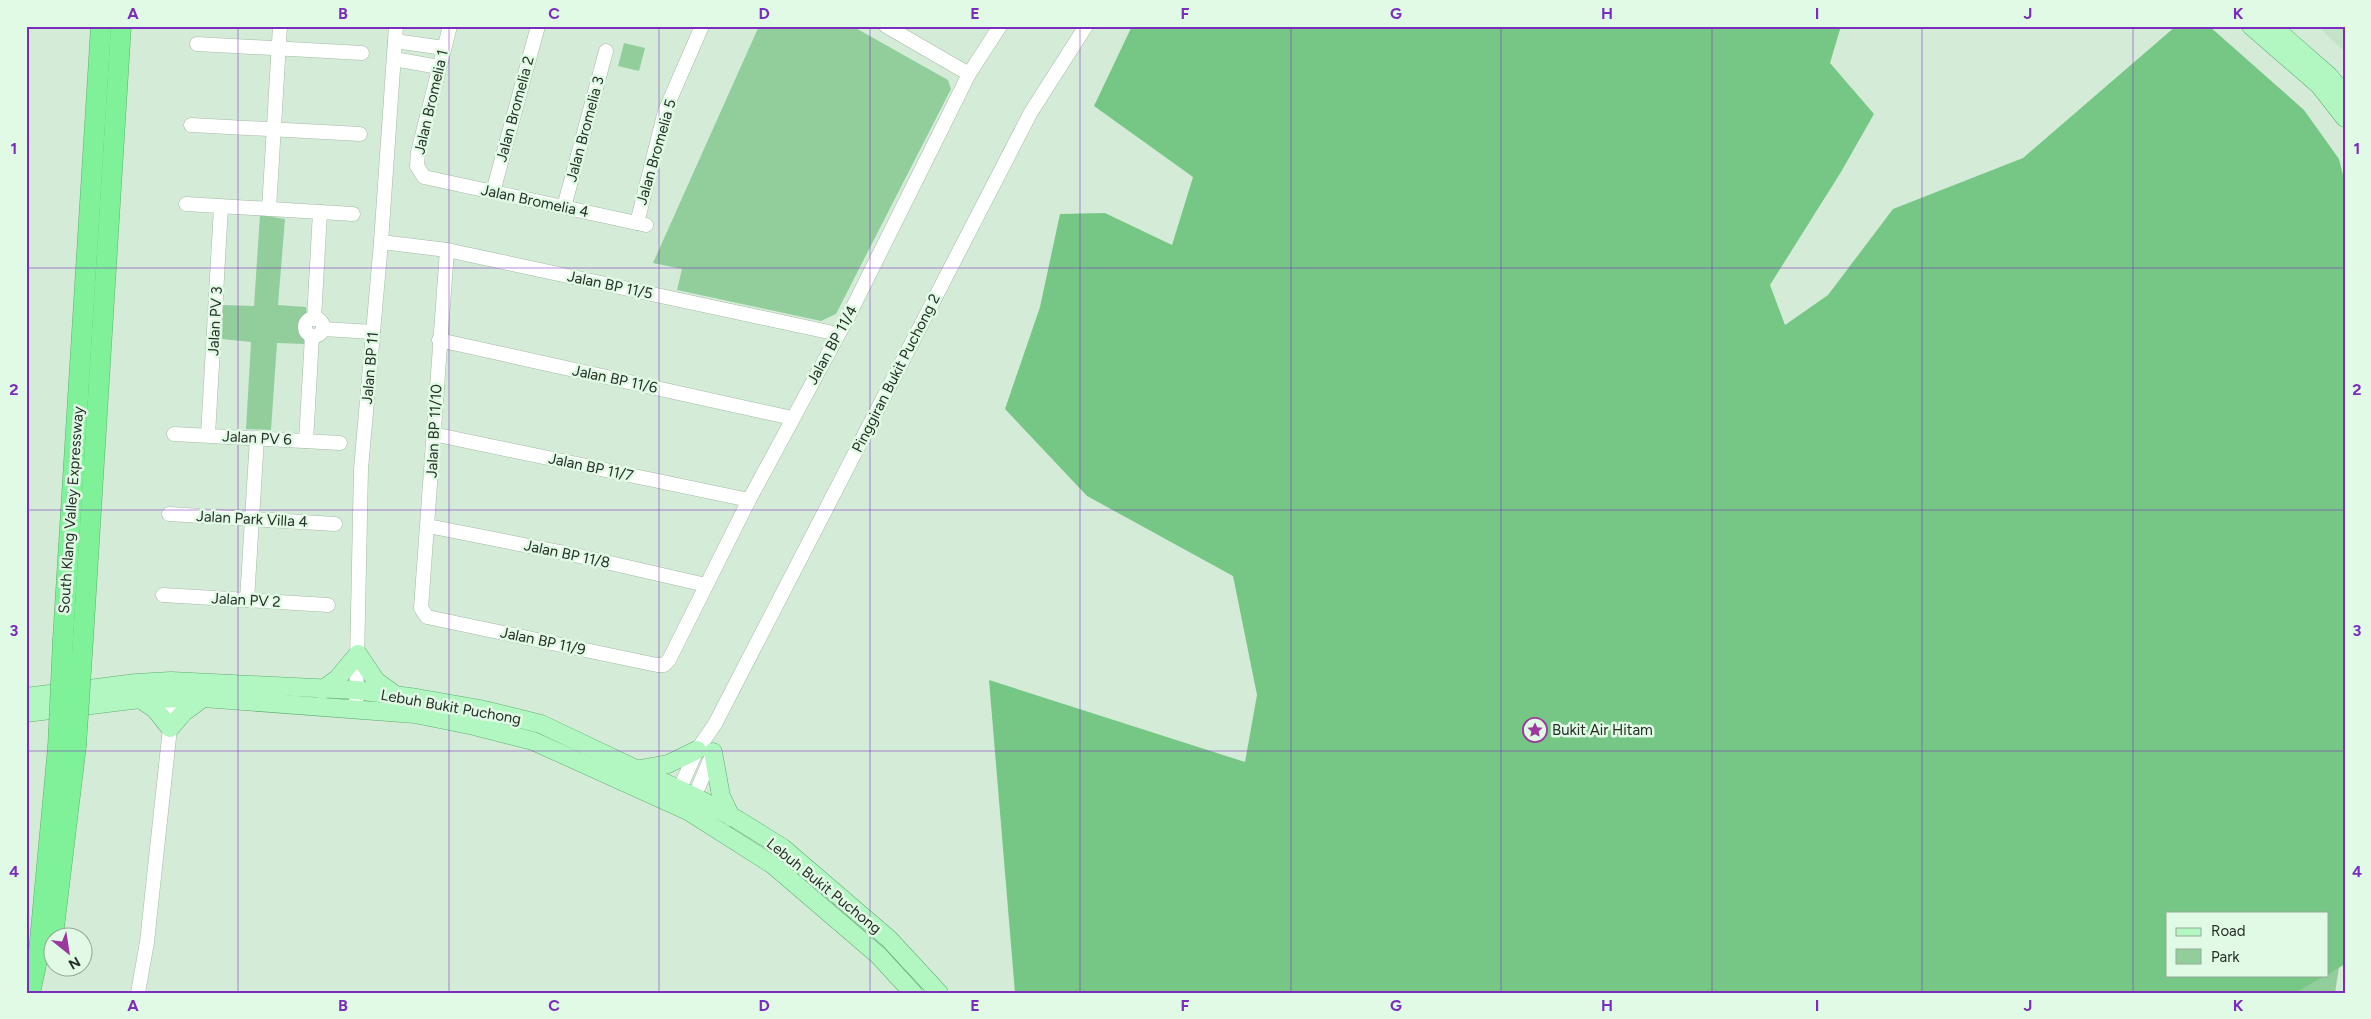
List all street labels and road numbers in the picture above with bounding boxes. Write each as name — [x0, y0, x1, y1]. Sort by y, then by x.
street label: Jalan Bromelia 1 — [410, 48, 452, 156]
street label: Jalan Bromelia 2 — [492, 54, 538, 164]
street label: Jalan Bromelia 3 — [562, 74, 608, 184]
street label: Jalan Bromelia 5 — [632, 97, 680, 207]
street label: Jalan Bromelia 4 — [479, 181, 591, 221]
street label: Jalan BP 11/5 — [566, 267, 654, 303]
street label: Jalan PV 3 — [204, 286, 226, 356]
street label: Pinggiran Bukit Puchong 2 — [848, 291, 944, 455]
street label: Jalan BP 11/4 — [803, 302, 861, 388]
street label: Jalan BP 11 — [358, 331, 382, 405]
street label: Jalan BP 11/6 — [571, 361, 660, 397]
street label: Jalan BP 11/10 — [423, 384, 445, 478]
street label: South Klang Valley Expressway — [55, 406, 87, 614]
street label: Jalan PV 6 — [222, 427, 293, 449]
street label: Jalan BP 11/7 — [547, 449, 635, 485]
street label: Jalan Park Villa 4 — [196, 507, 308, 531]
street label: Jalan BP 11/8 — [522, 536, 612, 572]
street label: Jalan PV 2 — [211, 589, 281, 611]
street label: Jalan BP 11/9 — [499, 623, 587, 659]
street label: Lebuh Bukit Puchong — [379, 686, 523, 728]
street label: Lebuh Bukit Puchong — [763, 834, 885, 938]

